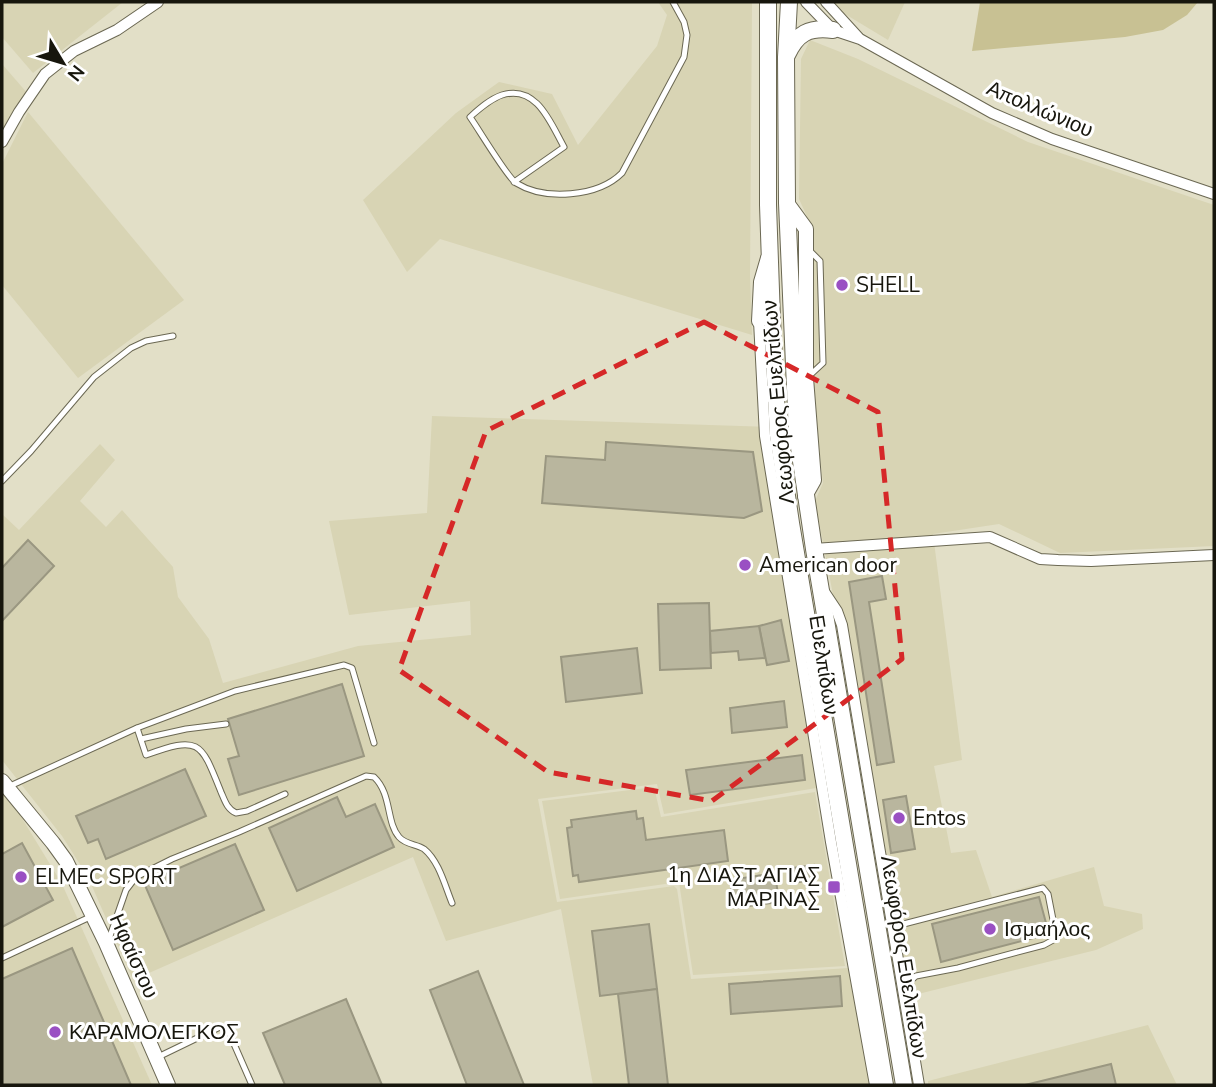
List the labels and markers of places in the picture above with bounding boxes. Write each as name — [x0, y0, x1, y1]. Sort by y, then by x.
place label: SHELL — [856, 271, 921, 299]
marker: SHELL — [834, 277, 850, 293]
place label: American door — [759, 551, 898, 579]
marker: American door — [737, 557, 753, 573]
place label: Entos — [913, 804, 966, 832]
marker: Entos — [891, 810, 907, 826]
place label: 1η ΔΙΑΣΤ.ΑΓΙΑΣ ΜΑΡΙΝΑΣ — [667, 861, 820, 913]
place label: ELMEC SPORT — [35, 863, 177, 891]
marker: ELMEC SPORT — [13, 869, 29, 885]
marker: 1η ΔΙΑΣΤ.ΑΓΙΑΣ ΜΑΡΙΝΑΣ — [826, 879, 842, 895]
place label: Ισμαήλος — [1004, 915, 1090, 943]
marker: Ισμαήλος — [982, 921, 998, 937]
place label: ΚΑΡΑΜΟΛΕΓΚΟΣ — [69, 1018, 239, 1046]
marker: ΚΑΡΑΜΟΛΕΓΚΟΣ — [47, 1024, 63, 1040]

